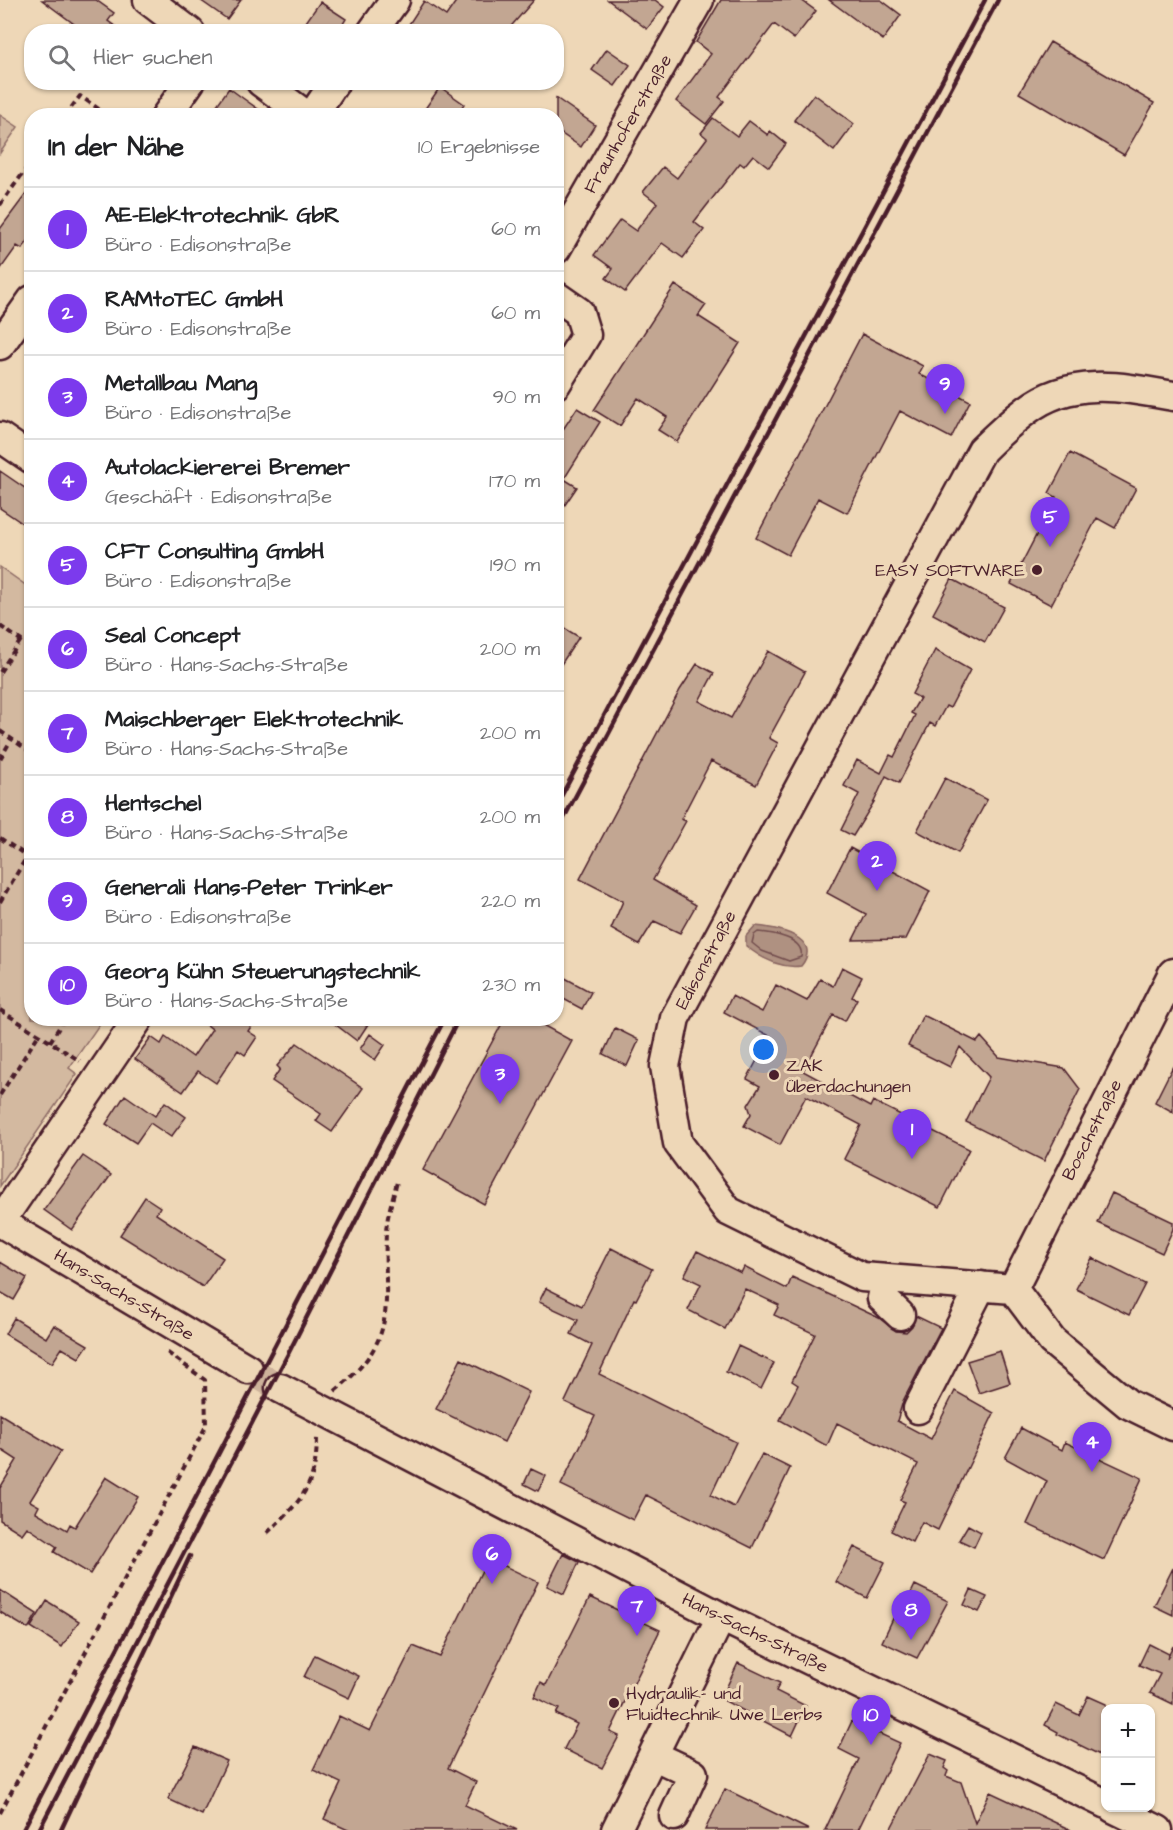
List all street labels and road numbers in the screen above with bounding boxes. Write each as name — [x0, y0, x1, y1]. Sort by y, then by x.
street label: Fraunhoferstraße — [578, 50, 678, 198]
street label: Edisonstraße — [669, 906, 743, 1014]
street label: Boschstraße — [1056, 1075, 1128, 1185]
street label: Hans-Sachs-Straße — [49, 1243, 199, 1347]
street label: Hans-Sachs-Straße — [678, 1587, 833, 1679]

